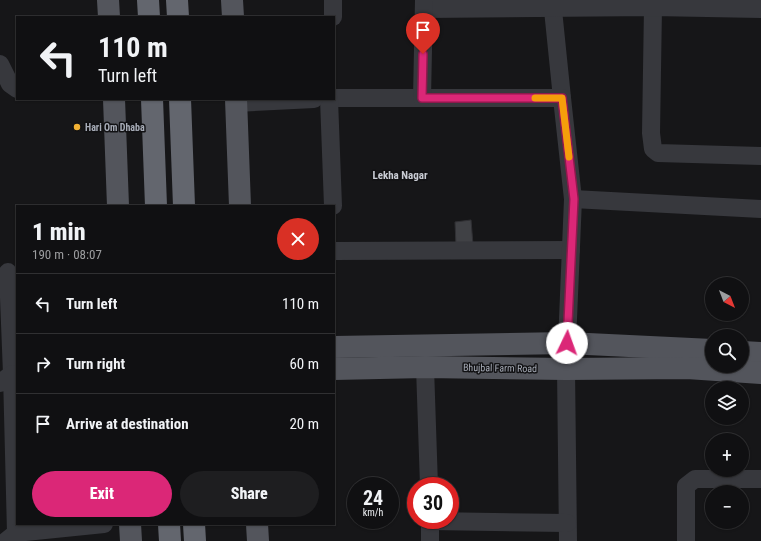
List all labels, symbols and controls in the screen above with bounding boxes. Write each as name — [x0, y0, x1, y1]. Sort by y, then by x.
pin — [406, 13, 440, 54]
icon: arrive — [412, 19, 434, 41]
text: 110 m — [98, 31, 168, 64]
icon: left — [32, 32, 84, 84]
text: Turn left — [98, 65, 157, 86]
marker: Hari Om Dhaba — [72, 122, 82, 132]
place label: Hari Om Dhaba — [85, 122, 145, 133]
district label: Lekha Nagar — [372, 169, 428, 182]
text: 1 min — [32, 218, 86, 246]
button: close — [277, 218, 319, 260]
text: 190 m · 08:07 — [32, 247, 102, 262]
north arrow — [705, 277, 749, 321]
map controls — [705, 277, 749, 529]
icon: left — [32, 293, 54, 315]
text: Turn left — [66, 295, 117, 313]
text: 110 m — [282, 295, 319, 313]
position arrow — [546, 322, 588, 364]
button: search — [705, 329, 749, 373]
icon: right — [32, 353, 54, 375]
text: Turn right — [66, 355, 125, 373]
text: 60 m — [289, 355, 319, 373]
street label: Bhujbal Farm Road — [463, 362, 537, 374]
button: layers — [705, 381, 749, 425]
icon: arrive — [32, 413, 54, 435]
text: Arrive at destination — [66, 415, 189, 433]
text: 20 m — [289, 415, 319, 433]
button: + — [705, 433, 749, 477]
button: Exit — [32, 471, 172, 517]
button: Share — [180, 471, 319, 517]
speed limit sign: 30 — [407, 477, 459, 529]
button: − — [705, 485, 749, 529]
text: 24 — [363, 486, 383, 510]
text: km/h — [363, 507, 383, 518]

